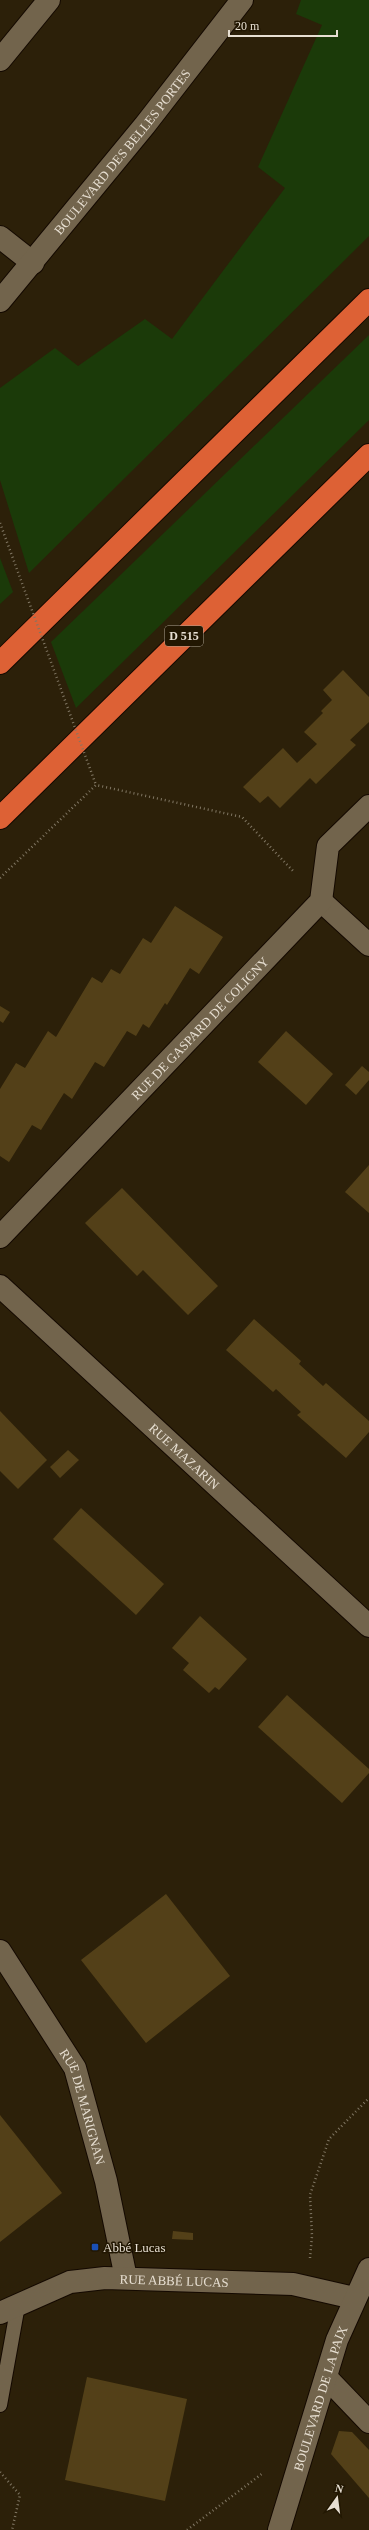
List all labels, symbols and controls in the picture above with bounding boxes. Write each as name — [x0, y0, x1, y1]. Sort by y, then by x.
scale bar — [229, 12, 337, 38]
text: 20 m — [235, 19, 260, 33]
street label: BOULEVARD DES BELLES PORTES — [51, 66, 194, 237]
road number: D 515 — [165, 626, 203, 646]
street label: RUE DE GASPARD DE COLIGNY — [128, 953, 272, 1103]
street label: RUE MAZARIN — [146, 1420, 223, 1493]
street label: RUE DE MARIGNAN — [57, 2046, 108, 2167]
place label: Abbé Lucas — [103, 2240, 165, 2255]
marker: Abbé Lucas — [90, 2242, 100, 2252]
street label: RUE ABBÉ LUCAS — [119, 2271, 229, 2290]
street label: BOULEVARD DE LA PAIX — [290, 2323, 351, 2473]
north arrow — [317, 2478, 357, 2518]
text: N — [334, 2482, 345, 2495]

